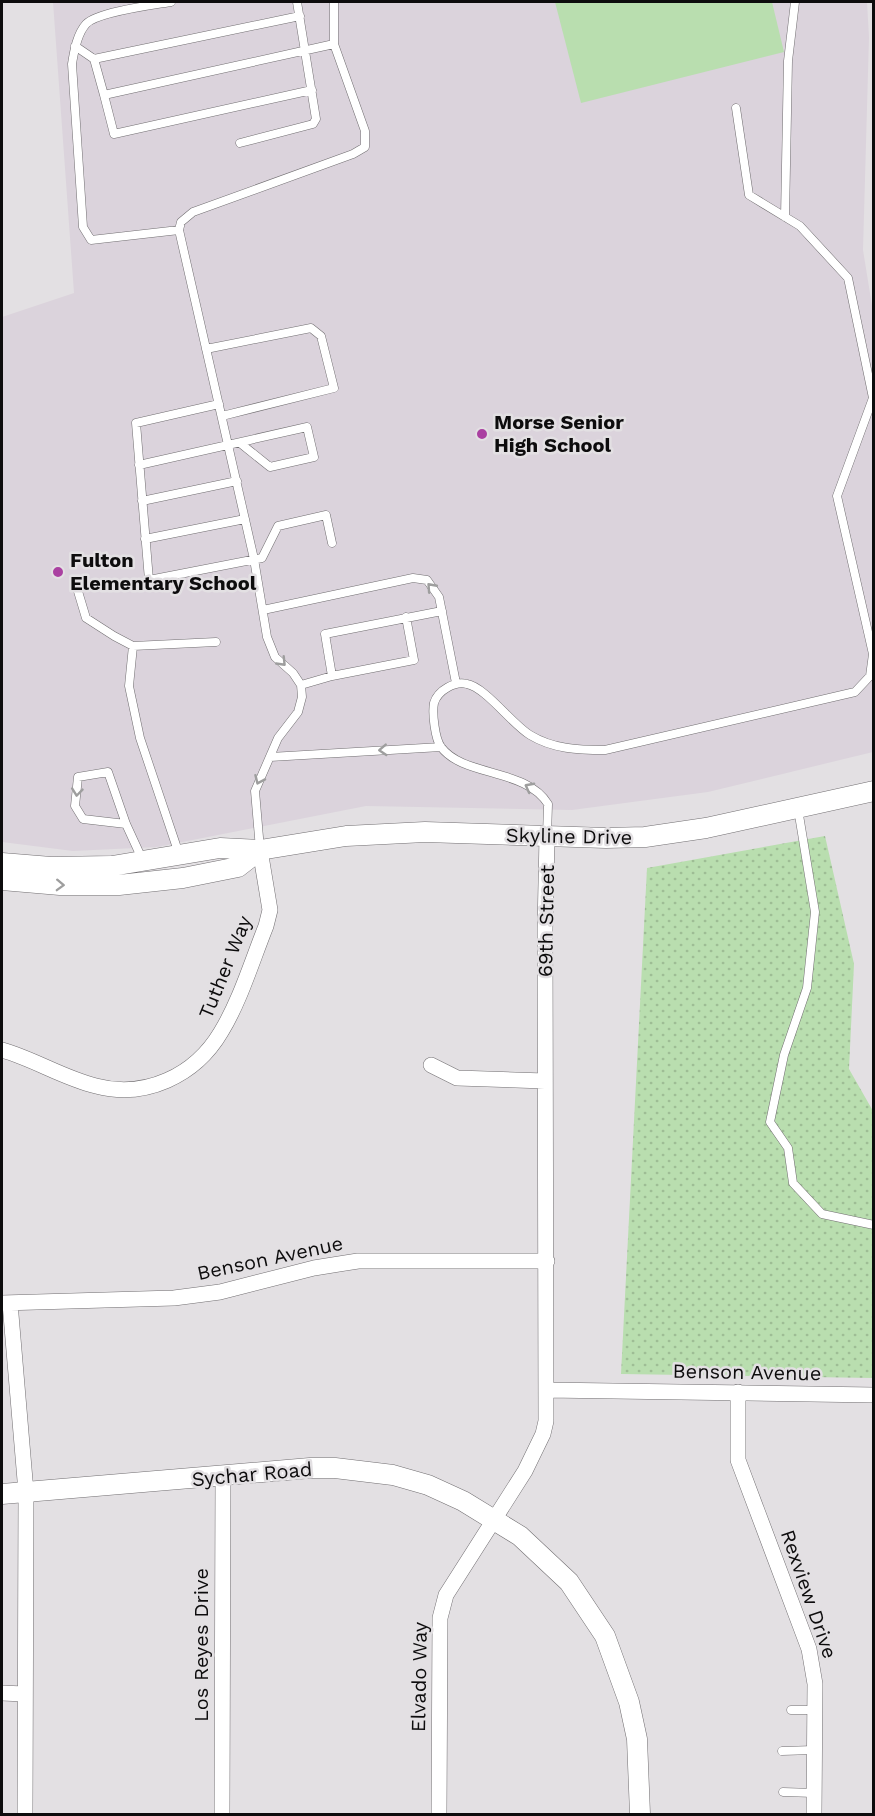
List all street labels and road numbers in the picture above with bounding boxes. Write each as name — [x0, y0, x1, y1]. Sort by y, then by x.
street label: Skyline Drive — [506, 823, 632, 849]
street label: 69th Street — [533, 864, 559, 977]
street label: Tuther Way — [193, 911, 257, 1022]
street label: Benson Avenue — [195, 1231, 345, 1285]
street label: Benson Avenue — [672, 1359, 822, 1385]
street label: Sychar Road — [191, 1457, 313, 1491]
street label: Rexview Drive — [776, 1526, 842, 1662]
street label: Los Reyes Drive — [189, 1568, 213, 1722]
street label: Elvado Way — [406, 1621, 432, 1732]

